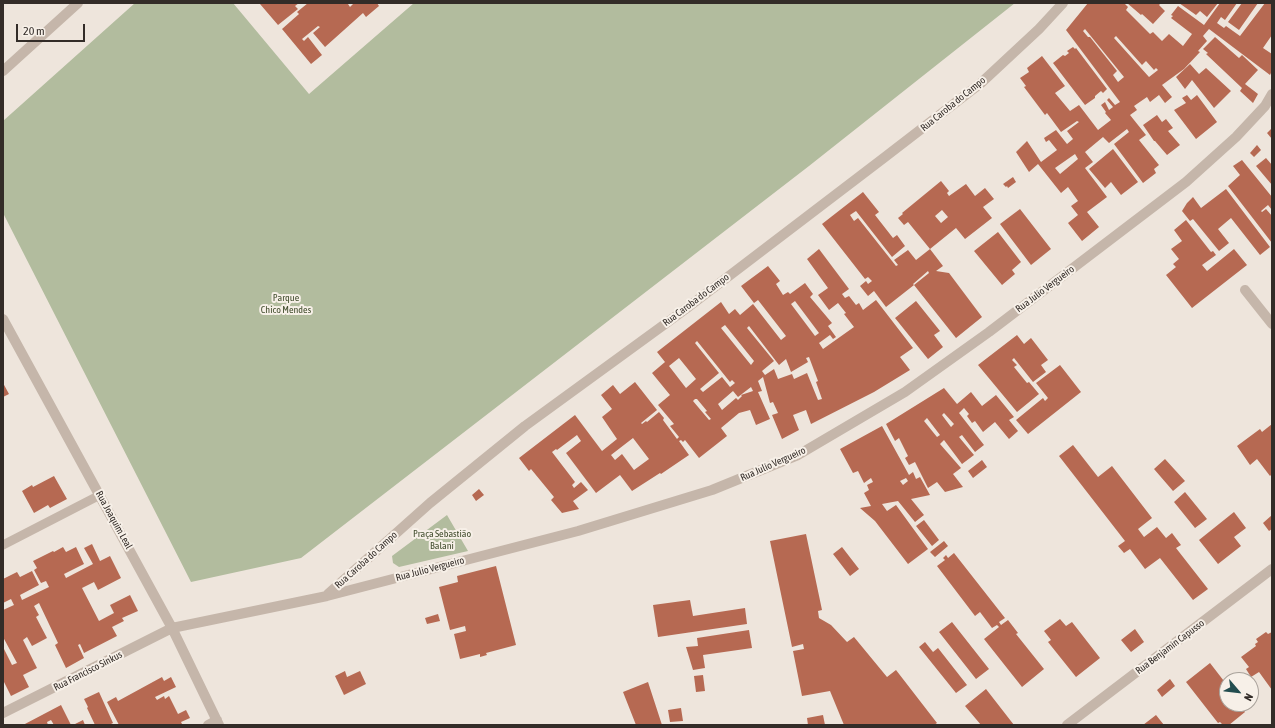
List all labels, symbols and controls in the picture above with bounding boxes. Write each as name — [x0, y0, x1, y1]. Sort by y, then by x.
scale bar — [18, 16, 87, 42]
text: 20 m — [23, 24, 45, 38]
street label: Rua Caroba do Campo — [918, 74, 988, 134]
street label: Rua Julio Vergueiro — [1013, 263, 1077, 315]
street label: Rua Caroba do Campo — [660, 271, 732, 329]
park label: Parque Chico Mendes — [261, 292, 311, 316]
street label: Rua Julio Vergueiro — [738, 444, 808, 484]
street label: Rua Joaquim Leal — [93, 489, 135, 551]
park label: Praça Sebastião Balani — [413, 528, 471, 552]
street label: Rua Caroba do Campo — [332, 529, 400, 591]
street label: Rua Julio Vergueiro — [394, 554, 466, 584]
street label: Rua Benjamin Capusso — [1133, 617, 1207, 677]
street label: Rua Francisco Sinkus — [52, 649, 124, 693]
north arrow — [1219, 672, 1259, 712]
text: N — [1242, 691, 1256, 703]

